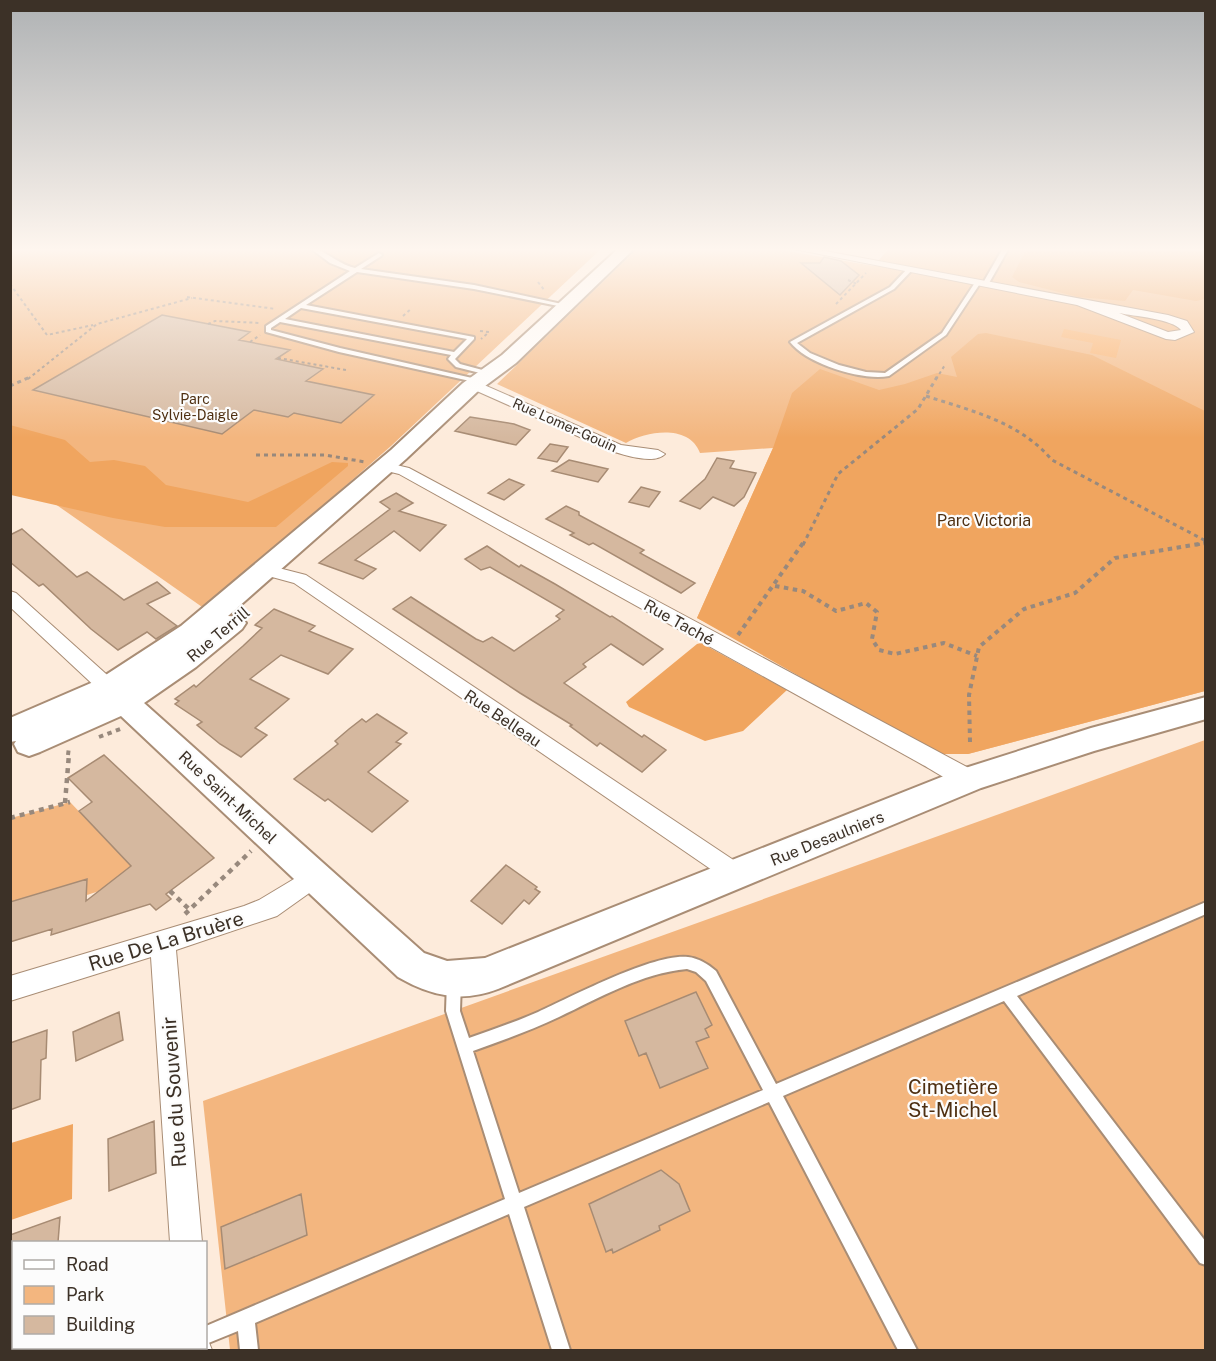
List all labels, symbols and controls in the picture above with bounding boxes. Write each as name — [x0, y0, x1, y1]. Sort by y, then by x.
park label: Parc Sylvie-Daigle — [152, 391, 238, 423]
street label: Rue Lomer-Gouin — [510, 395, 620, 455]
park label: Parc Victoria — [937, 511, 1031, 530]
street label: Rue Taché — [640, 595, 717, 649]
street label: Rue Terrill — [183, 602, 254, 666]
street label: Rue Belleau — [461, 686, 545, 751]
street label: Rue Saint-Michel — [175, 747, 281, 848]
street label: Rue Desaulniers — [768, 807, 887, 870]
street label: Rue De La Bruère — [85, 906, 247, 976]
street label: Rue du Souvenir — [157, 1016, 191, 1168]
park label: Cimetière St-Michel — [908, 1075, 998, 1122]
legend — [12, 1241, 207, 1349]
text: Road — [66, 1254, 109, 1275]
text: Park — [66, 1284, 104, 1305]
text: Building — [66, 1314, 135, 1335]

